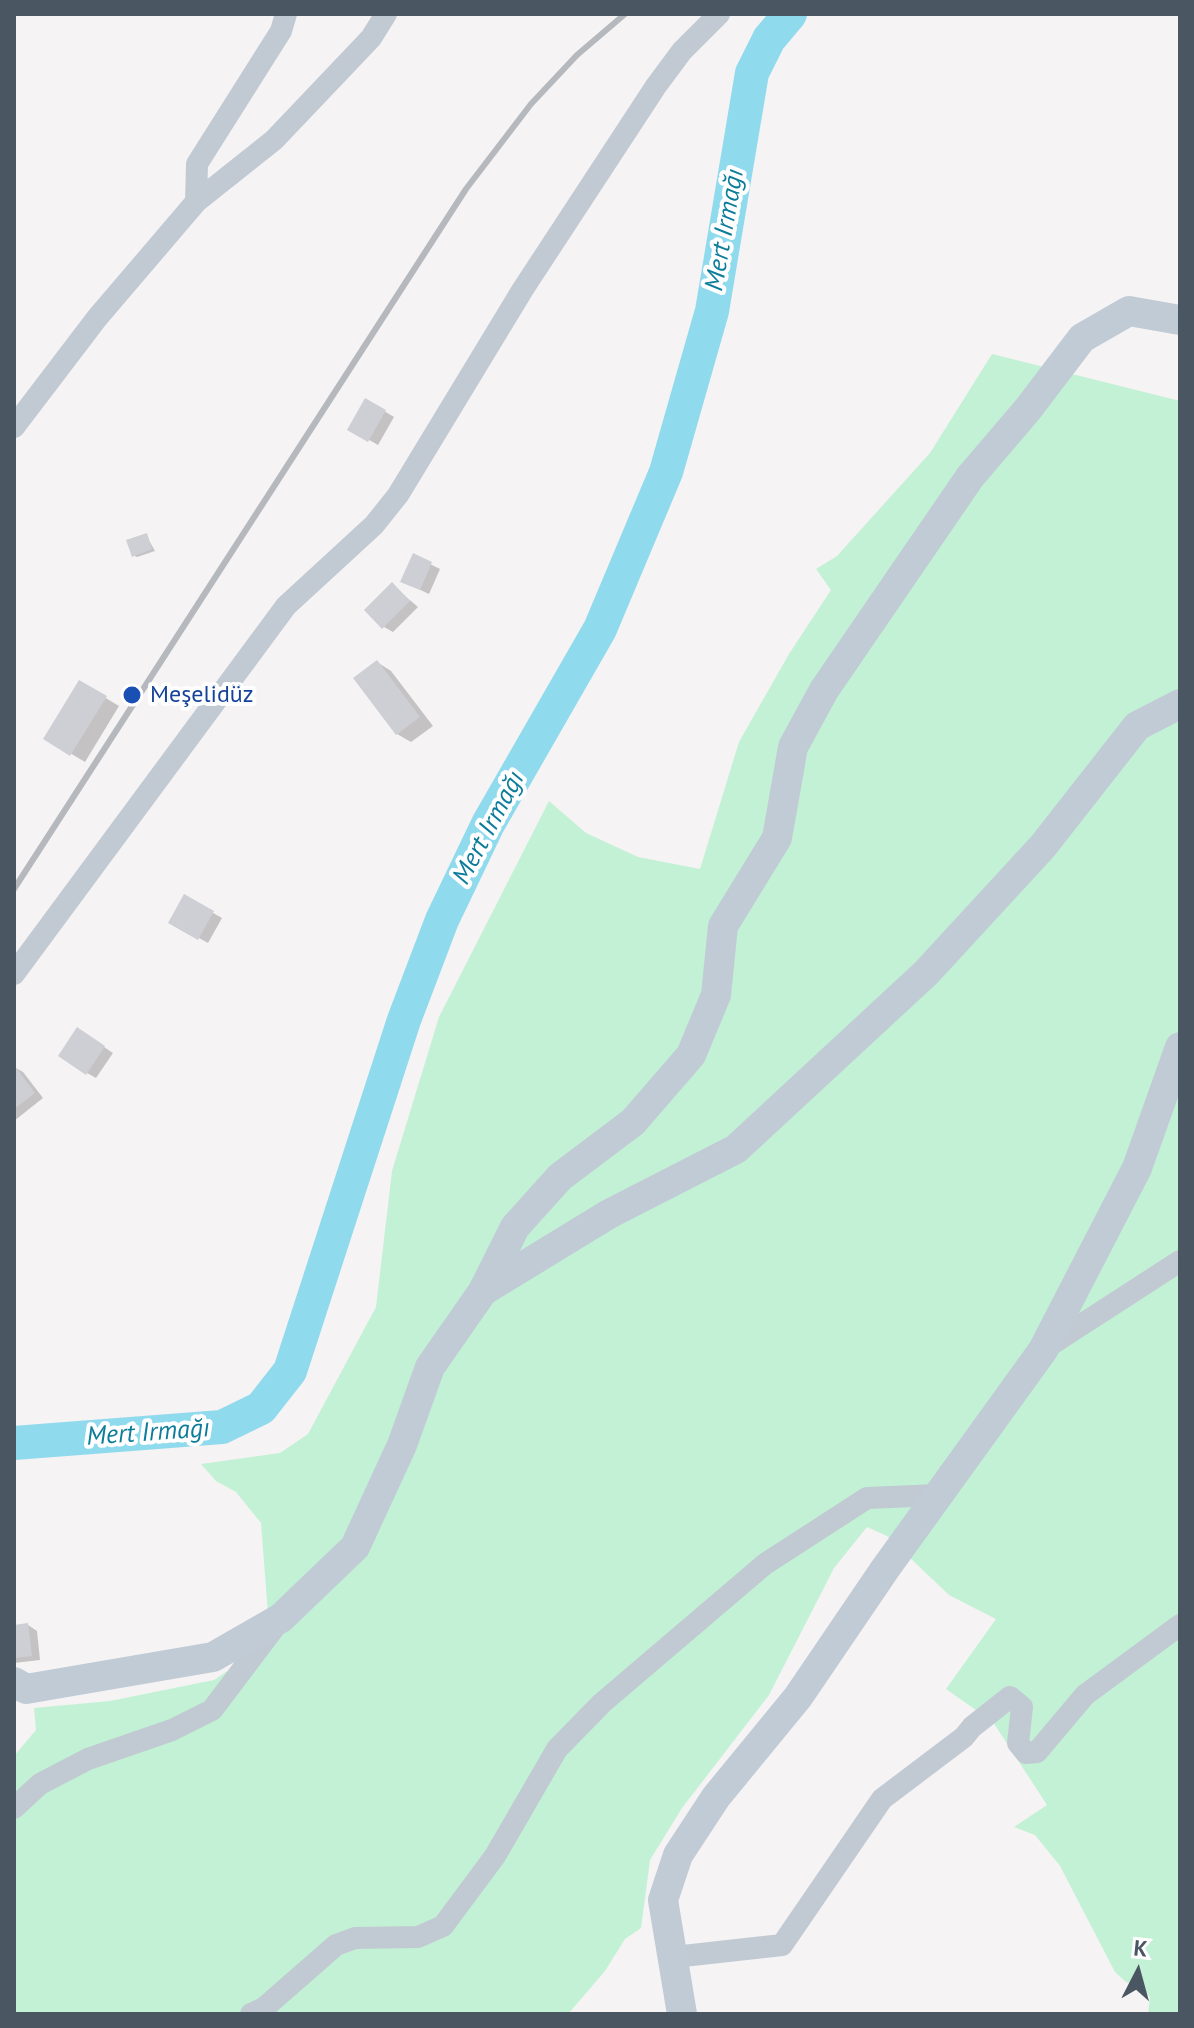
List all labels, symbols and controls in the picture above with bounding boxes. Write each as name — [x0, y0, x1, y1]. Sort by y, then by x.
water label: Mert Irmağı — [699, 167, 751, 293]
place label: Meşelidüz — [150, 681, 253, 709]
marker: Meşelidüz — [121, 684, 143, 706]
water label: Mert Irmağı — [446, 766, 532, 890]
water label: Mert Irmağı — [85, 1413, 211, 1453]
north arrow — [1098, 1932, 1178, 2012]
text: K — [1132, 1933, 1149, 1963]

